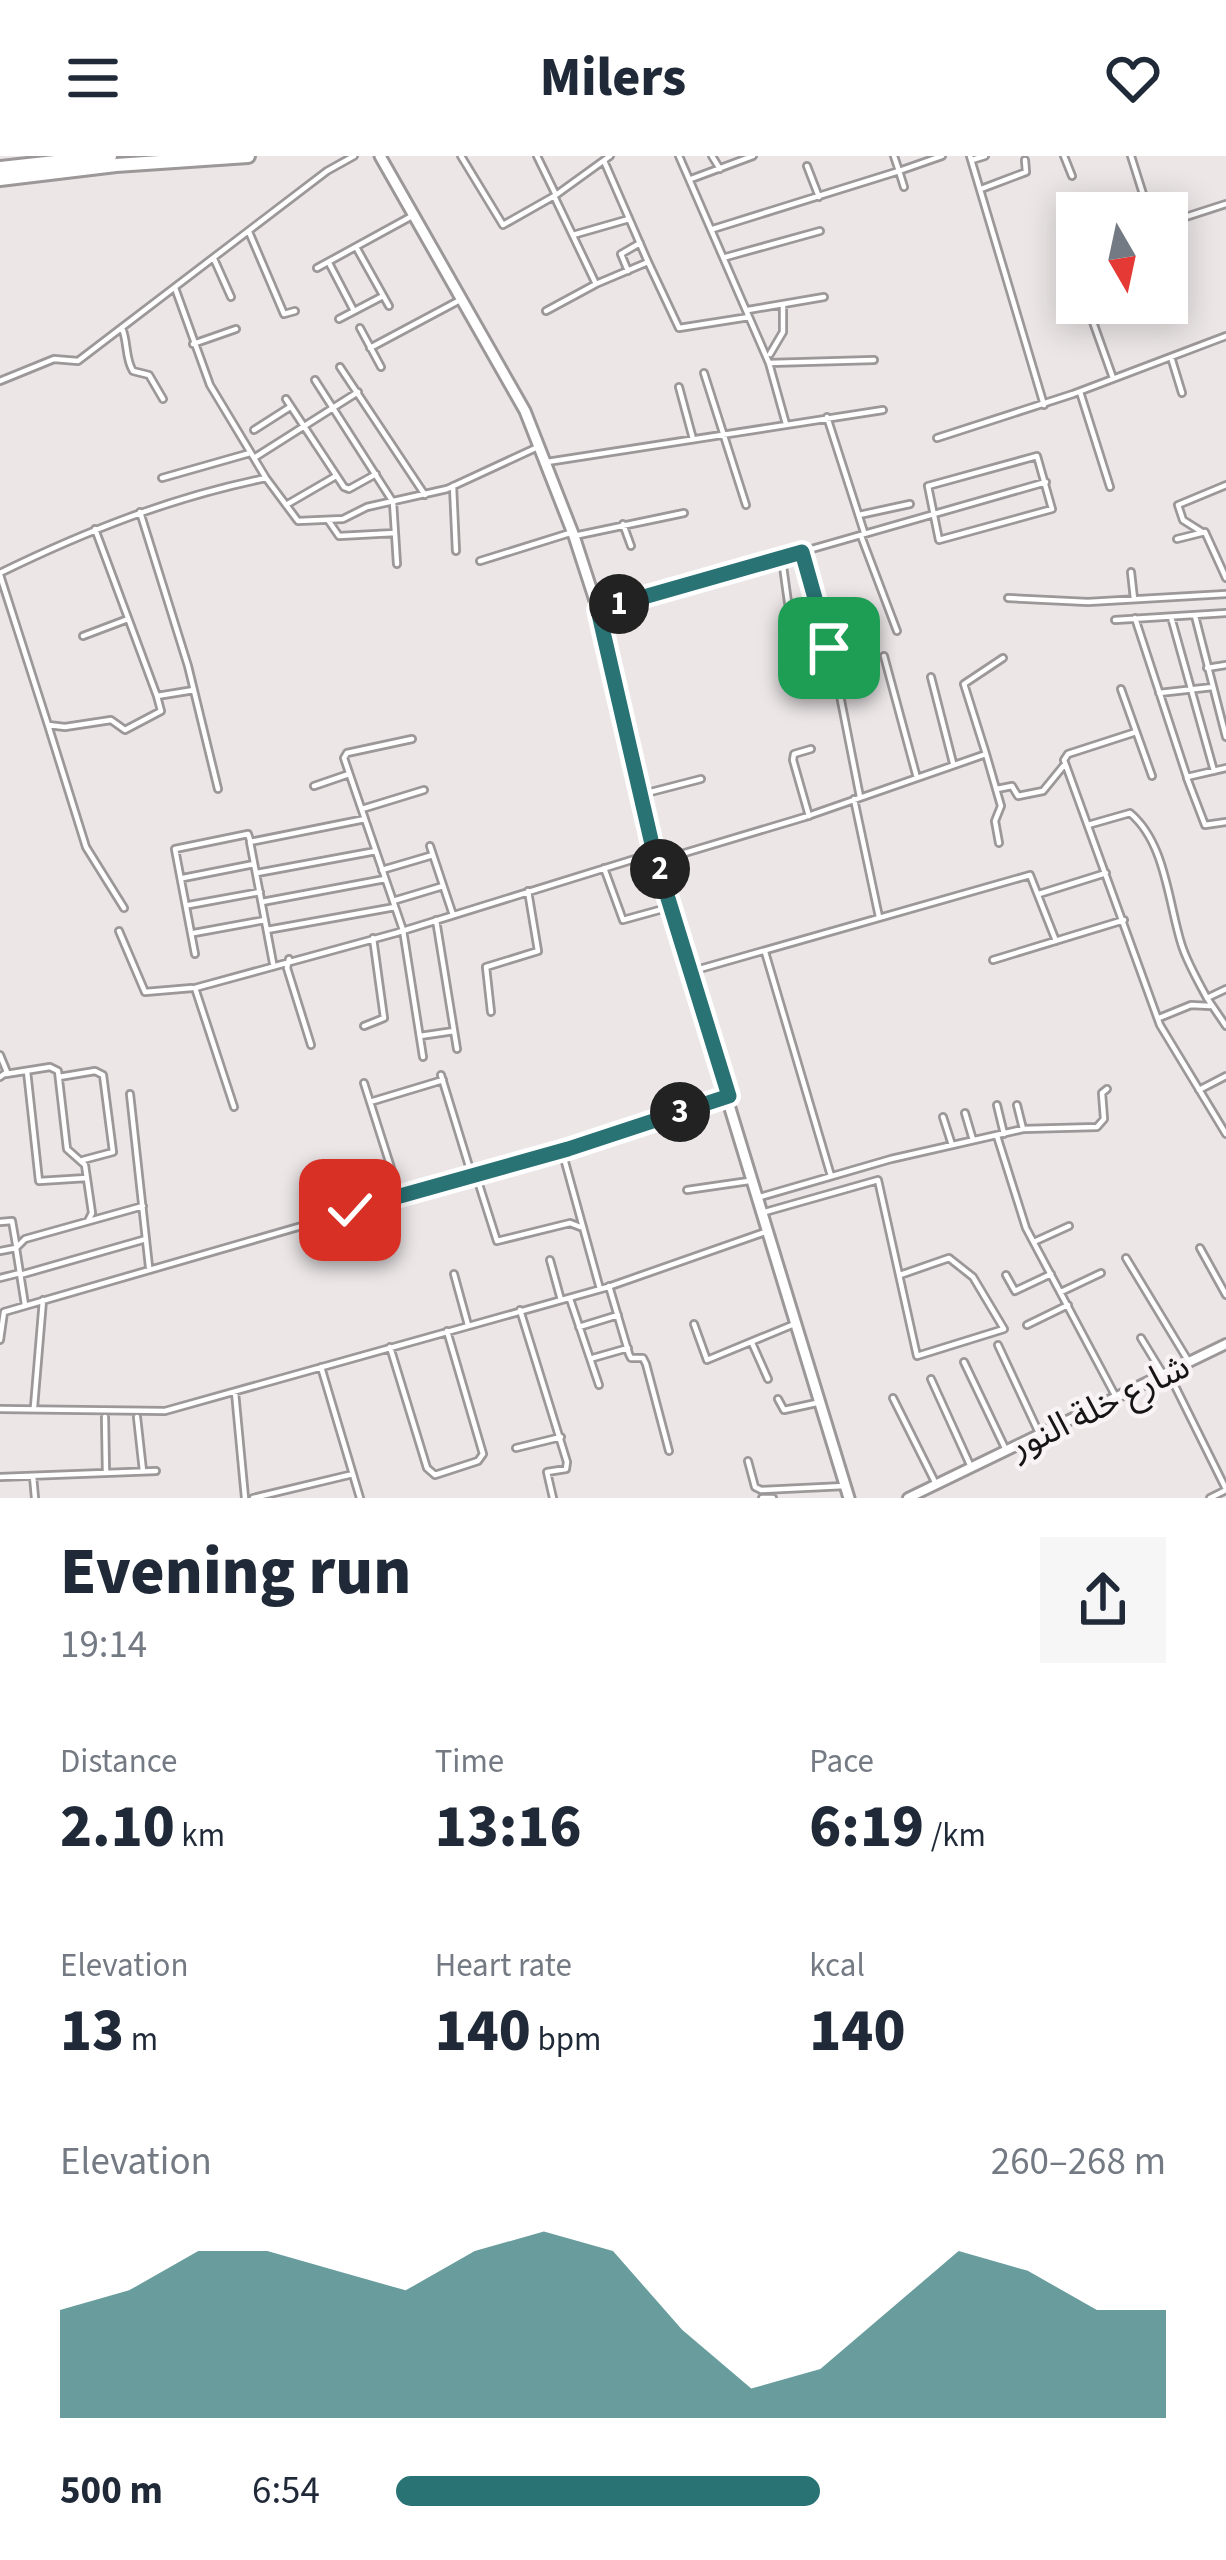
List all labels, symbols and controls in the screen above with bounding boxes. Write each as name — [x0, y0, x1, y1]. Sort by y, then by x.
text: Milers — [540, 40, 686, 117]
icon: menu — [60, 45, 126, 111]
icon: heart — [1100, 45, 1166, 111]
north arrow — [1056, 192, 1188, 324]
map controls — [1056, 192, 1188, 324]
pin: 1 — [589, 574, 649, 634]
text: 1 — [610, 580, 628, 627]
pin — [778, 597, 880, 699]
icon: arrive — [796, 615, 862, 681]
pin: 2 — [630, 839, 690, 899]
text: 2 — [651, 845, 669, 892]
pin: 3 — [650, 1082, 710, 1142]
text: 3 — [671, 1088, 689, 1135]
pin — [299, 1159, 401, 1261]
icon: check — [317, 1177, 383, 1243]
street label: شارع خلة النور — [1000, 1341, 1198, 1472]
text: Evening run — [60, 1525, 411, 1619]
button: share — [1040, 1537, 1166, 1663]
text: 19:14 — [60, 1617, 147, 1673]
text: Distance — [60, 1738, 177, 1785]
text: Time — [435, 1738, 504, 1785]
text: Pace — [809, 1738, 874, 1785]
text: 2.10 — [60, 1785, 175, 1870]
text: 13:16 — [435, 1785, 581, 1870]
text: 6:19 — [809, 1785, 924, 1870]
text: km — [175, 1812, 225, 1859]
text: /km — [924, 1812, 986, 1859]
text: Elevation — [60, 1942, 189, 1989]
text: Heart rate — [435, 1942, 572, 1989]
text: kcal — [809, 1942, 865, 1989]
text: 13 — [60, 1989, 124, 2074]
text: 140 — [435, 1989, 531, 2074]
text: 140 — [809, 1989, 905, 2074]
text: m — [124, 2016, 158, 2063]
text: bpm — [531, 2016, 601, 2063]
text: Elevation — [60, 2134, 212, 2190]
text: 260–268 m — [991, 2134, 1166, 2190]
text: 500 m — [60, 2463, 163, 2519]
text: 6:54 — [252, 2463, 320, 2519]

